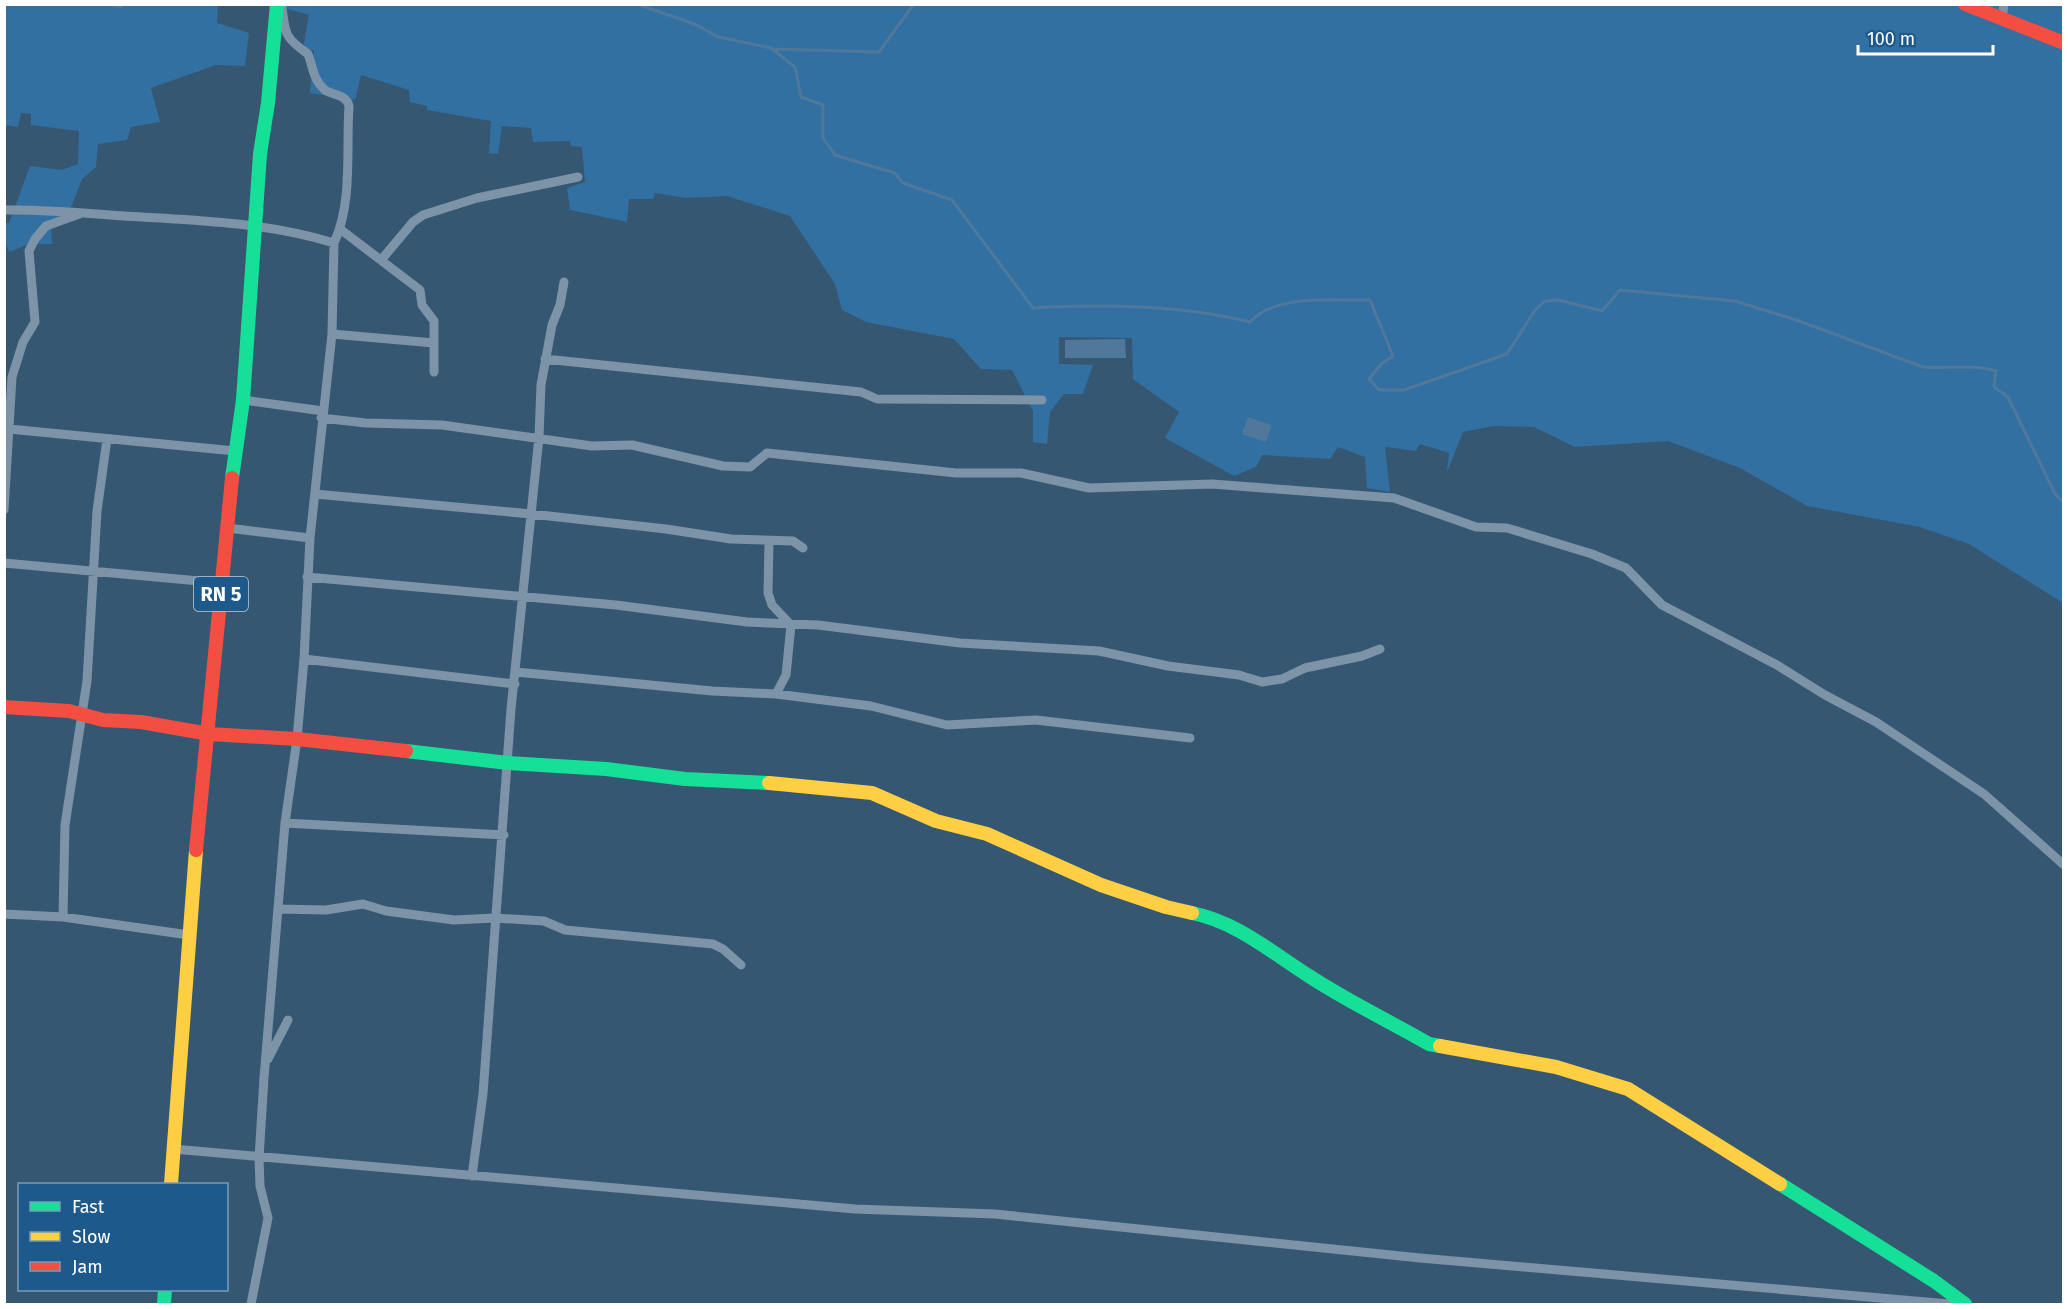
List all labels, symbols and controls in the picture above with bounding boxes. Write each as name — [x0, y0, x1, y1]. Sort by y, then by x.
scale bar — [1858, 18, 1993, 56]
text: 100 m — [1867, 28, 1915, 50]
road number: RN 5 — [194, 577, 248, 611]
legend — [18, 1183, 228, 1291]
text: Fast — [72, 1196, 105, 1218]
text: Slow — [72, 1226, 111, 1248]
text: Jam — [72, 1256, 103, 1278]

